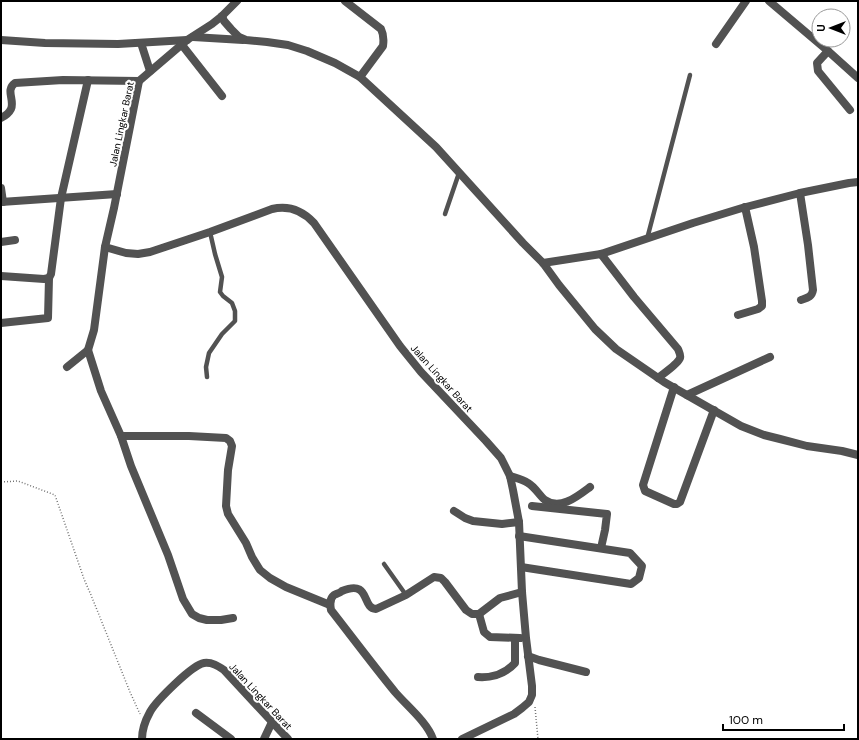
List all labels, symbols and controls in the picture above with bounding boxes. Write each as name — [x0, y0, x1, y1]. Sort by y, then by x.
north arrow — [811, 8, 851, 48]
text: U — [814, 24, 828, 32]
street label: Jalan Lingkar Barat — [106, 80, 137, 168]
street label: Jalan Lingkar Barat — [408, 342, 476, 415]
street label: Jalan Lingkar Barat — [226, 660, 295, 733]
scale bar — [723, 706, 844, 732]
text: 100 m — [729, 712, 763, 728]

